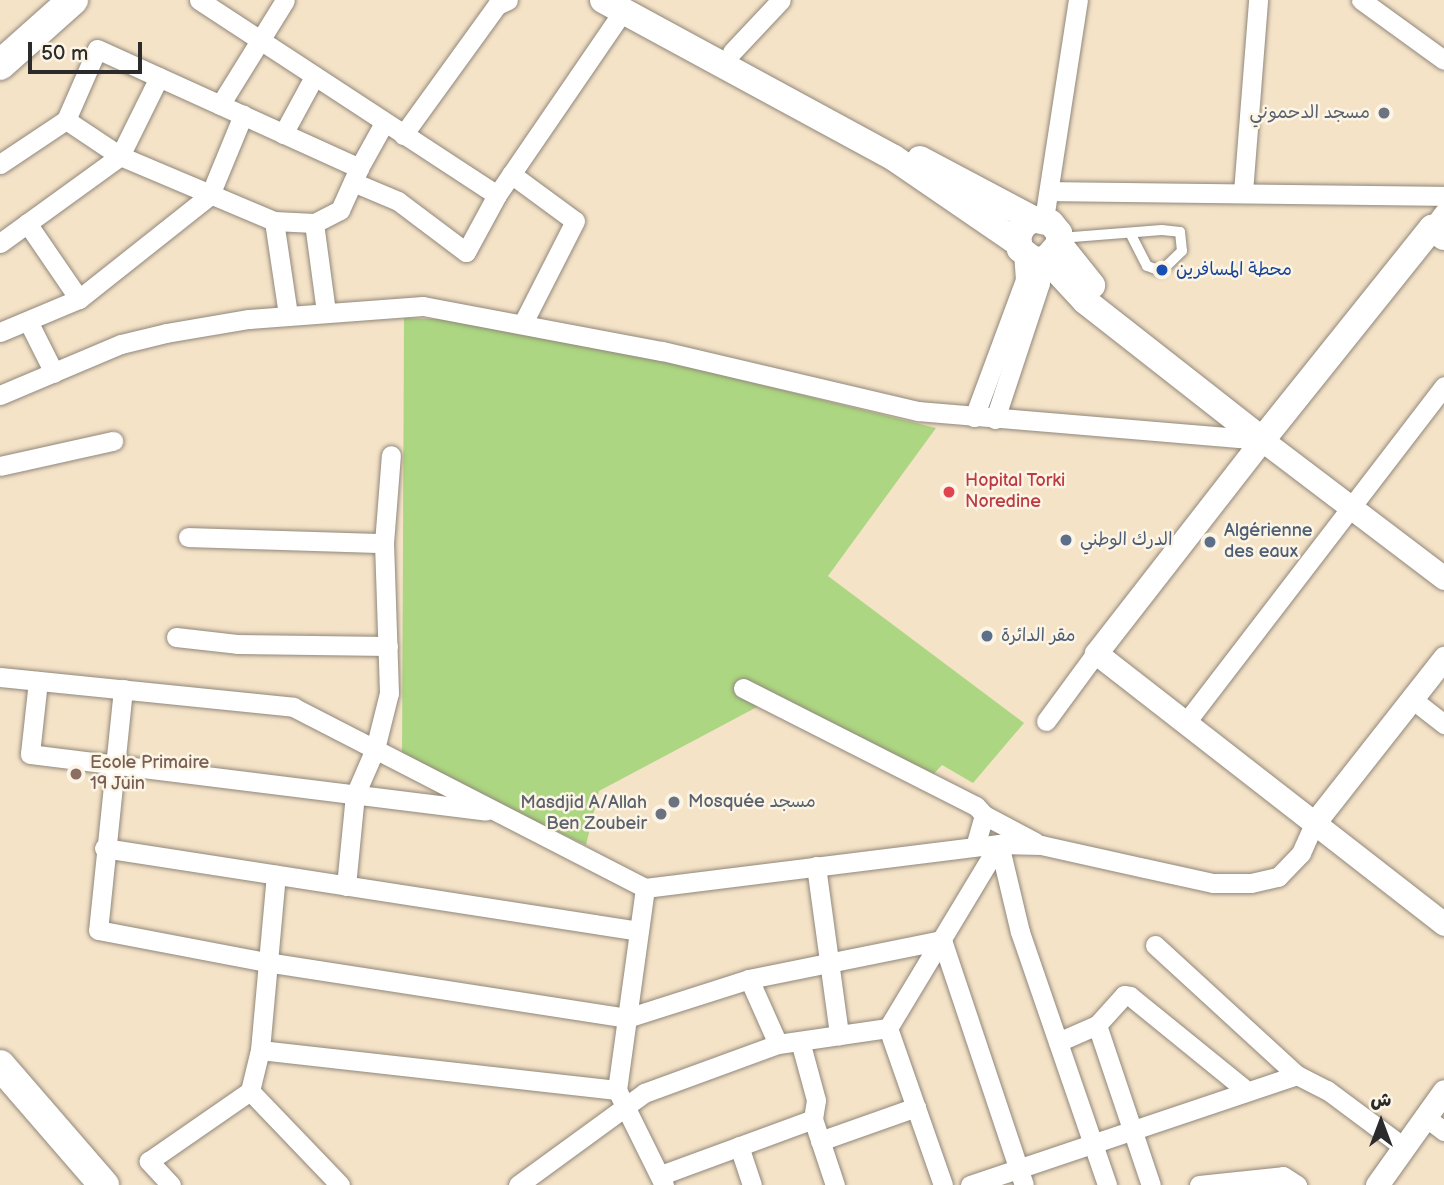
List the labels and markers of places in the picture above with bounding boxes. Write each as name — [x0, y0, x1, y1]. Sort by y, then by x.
place label: مسجد الدحموني — [1249, 102, 1370, 124]
marker: مسجد الدحموني — [1376, 105, 1392, 121]
place label: محطة المسافرين — [1176, 259, 1292, 281]
marker: محطة المسافرين — [1154, 262, 1170, 278]
place label: Hopital Torki Noredine — [965, 471, 1066, 514]
marker: Hopital Torki Noredine — [939, 482, 959, 502]
place label: Algérienne des eaux — [1224, 521, 1313, 564]
place label: الدرك الوطني — [1080, 529, 1173, 551]
marker: الدرك الوطني — [1058, 532, 1074, 548]
marker: Algérienne des eaux — [1202, 534, 1218, 550]
place label: مقر الدائرة — [1001, 625, 1076, 647]
marker: مقر الدائرة — [979, 628, 995, 644]
place label: Ecole Primaire 19 Juin — [90, 753, 209, 796]
marker: Ecole Primaire 19 Juin — [68, 766, 84, 782]
place label: Mosquée مسجد — [688, 791, 816, 813]
place label: Masdjid A/Allah Ben Zoubeir — [520, 793, 647, 836]
marker: Mosquée مسجد — [666, 794, 682, 810]
marker: Masdjid A/Allah Ben Zoubeir — [653, 806, 669, 822]

